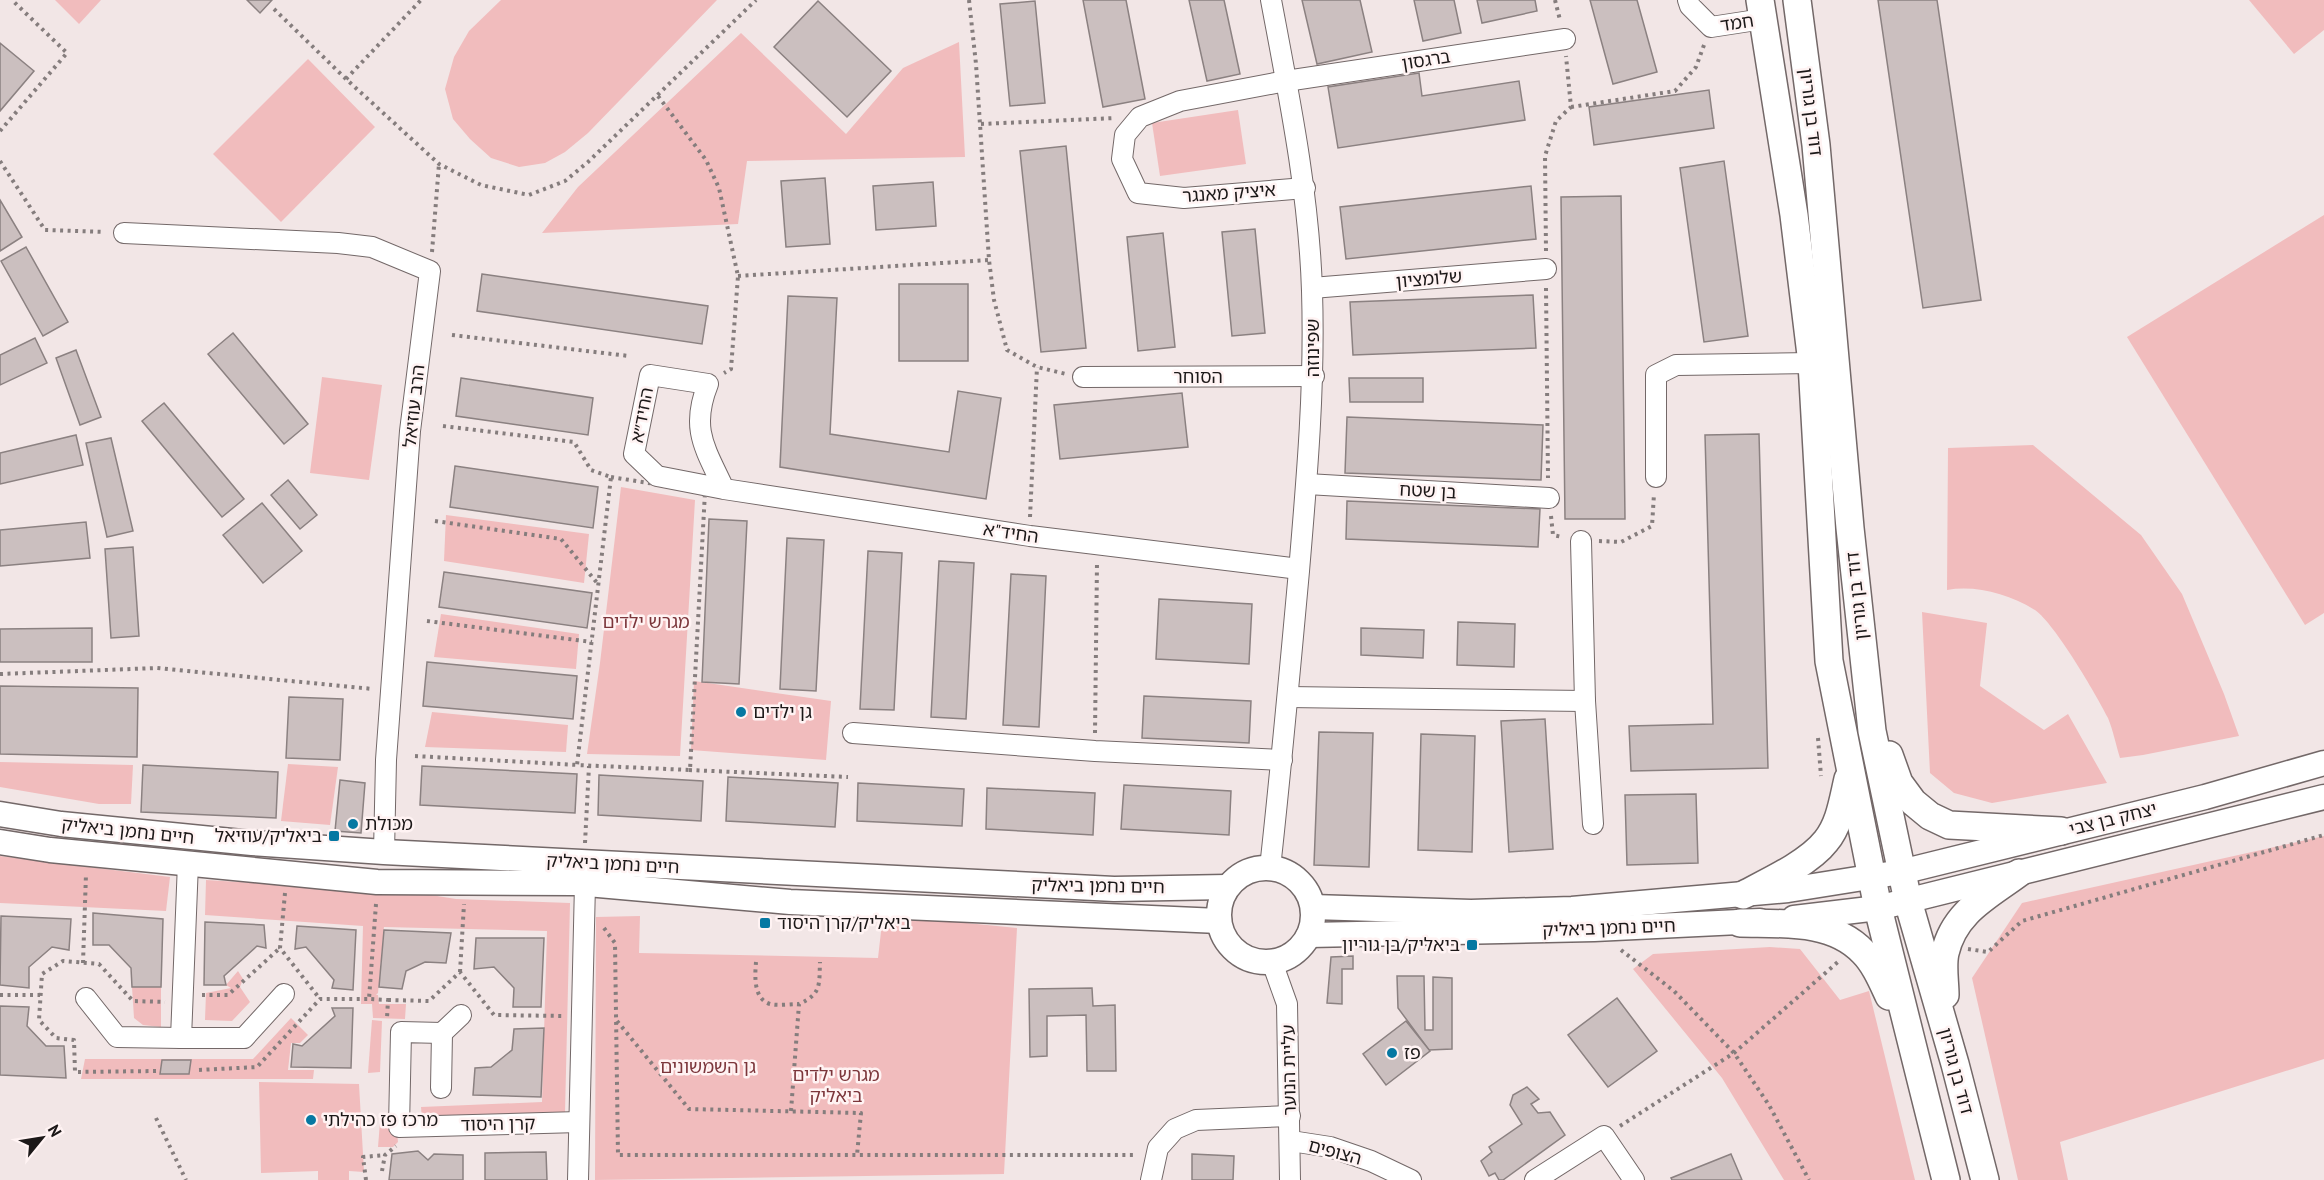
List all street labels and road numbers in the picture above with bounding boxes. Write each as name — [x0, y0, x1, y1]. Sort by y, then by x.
street label: חמד — [1719, 9, 1755, 36]
street label: ברגסון — [1400, 44, 1452, 75]
street label: דוד בן גוריון — [1795, 66, 1828, 158]
street label: איציק מאנגר — [1181, 178, 1276, 207]
street label: שלומציון — [1395, 264, 1463, 293]
street label: שפינוזה — [1301, 319, 1324, 377]
street label: הרב עוזיאל — [398, 363, 429, 448]
street label: הסוחר — [1173, 365, 1223, 388]
street label: החיד״א — [625, 385, 658, 445]
street label: בן שטח — [1399, 478, 1457, 503]
street label: החיד"א — [982, 517, 1040, 548]
street label: דוד בן גוריון — [1840, 550, 1873, 641]
street label: יצחק בן צבי — [2067, 797, 2159, 841]
street label: חיים נחמן ביאליק — [61, 812, 196, 849]
street label: חיים נחמן ביאליק — [546, 849, 680, 878]
street label: חיים נחמן ביאליק — [1031, 873, 1165, 898]
street label: חיים נחמן ביאליק — [1542, 914, 1676, 941]
street label: עליית הנוער — [1276, 1024, 1301, 1116]
street label: דוד בן גוריון — [1934, 1025, 1979, 1117]
street label: קרן היסוד — [460, 1111, 536, 1136]
street label: הצופים — [1306, 1133, 1364, 1170]

